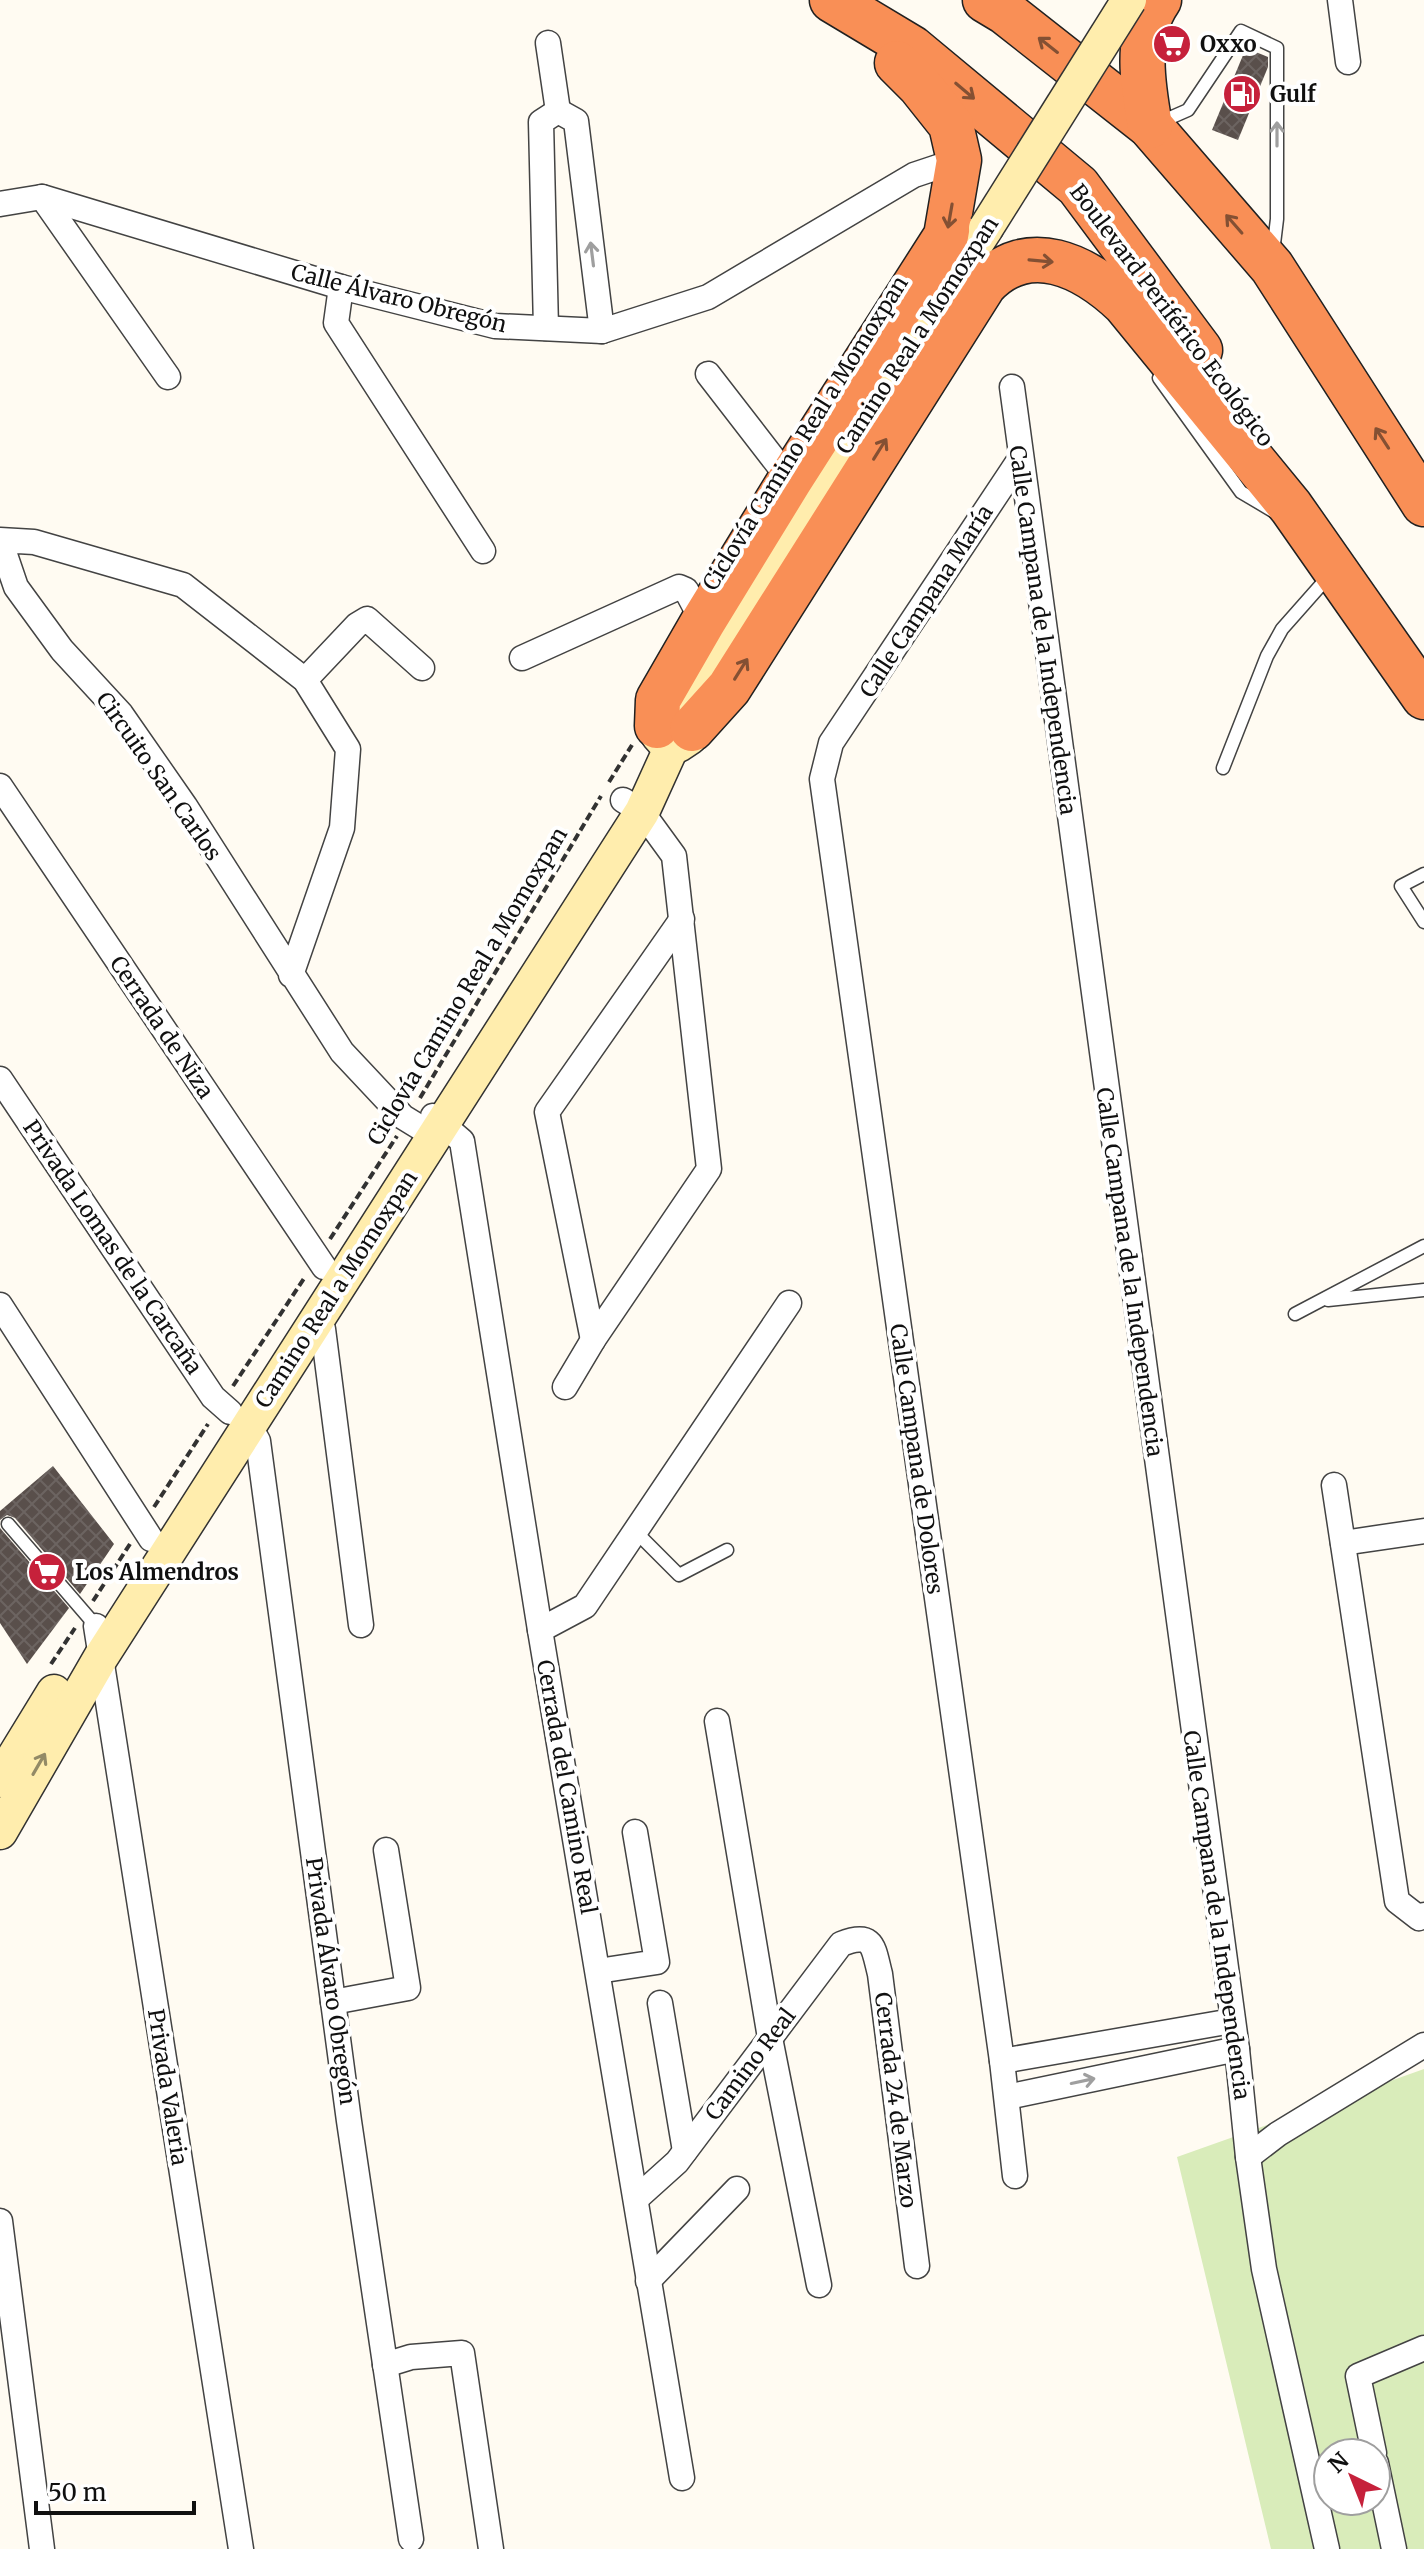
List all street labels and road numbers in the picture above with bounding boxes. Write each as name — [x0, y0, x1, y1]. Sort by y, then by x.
street label: Boulevard Periférico Ecológico — [1064, 178, 1280, 452]
street label: Camino Real a Momoxpan — [830, 211, 1005, 459]
street label: Calle Álvaro Obregón — [288, 257, 510, 338]
street label: Ciclovía Camino Real a Momoxpan — [696, 270, 914, 596]
street label: Calle Campana de la Independencia — [1003, 444, 1083, 817]
street label: Calle Campana María — [853, 499, 999, 703]
street label: Circuito San Carlos — [90, 686, 228, 866]
street label: Ciclovía Camino Real a Momoxpan — [361, 822, 573, 1150]
street label: Cerrada de Niza — [104, 950, 220, 1104]
street label: Calle Campana de la Independencia — [1090, 1086, 1170, 1459]
street label: Privada Lomas de la Carcaña — [17, 1114, 209, 1380]
street label: Camino Real a Momoxpan — [249, 1165, 424, 1413]
street label: Calle Campana de Dolores — [884, 1322, 950, 1596]
street label: Cerrada del Camino Real — [531, 1658, 603, 1917]
street label: Calle Campana de la Independencia — [1177, 1729, 1257, 2102]
street label: Privada Álvaro Obregón — [300, 1855, 363, 2107]
street label: Cerrada 24 de Marzo — [869, 1991, 923, 2210]
street label: Camino Real — [699, 2002, 801, 2126]
street label: Privada Valeria — [142, 2007, 194, 2167]

